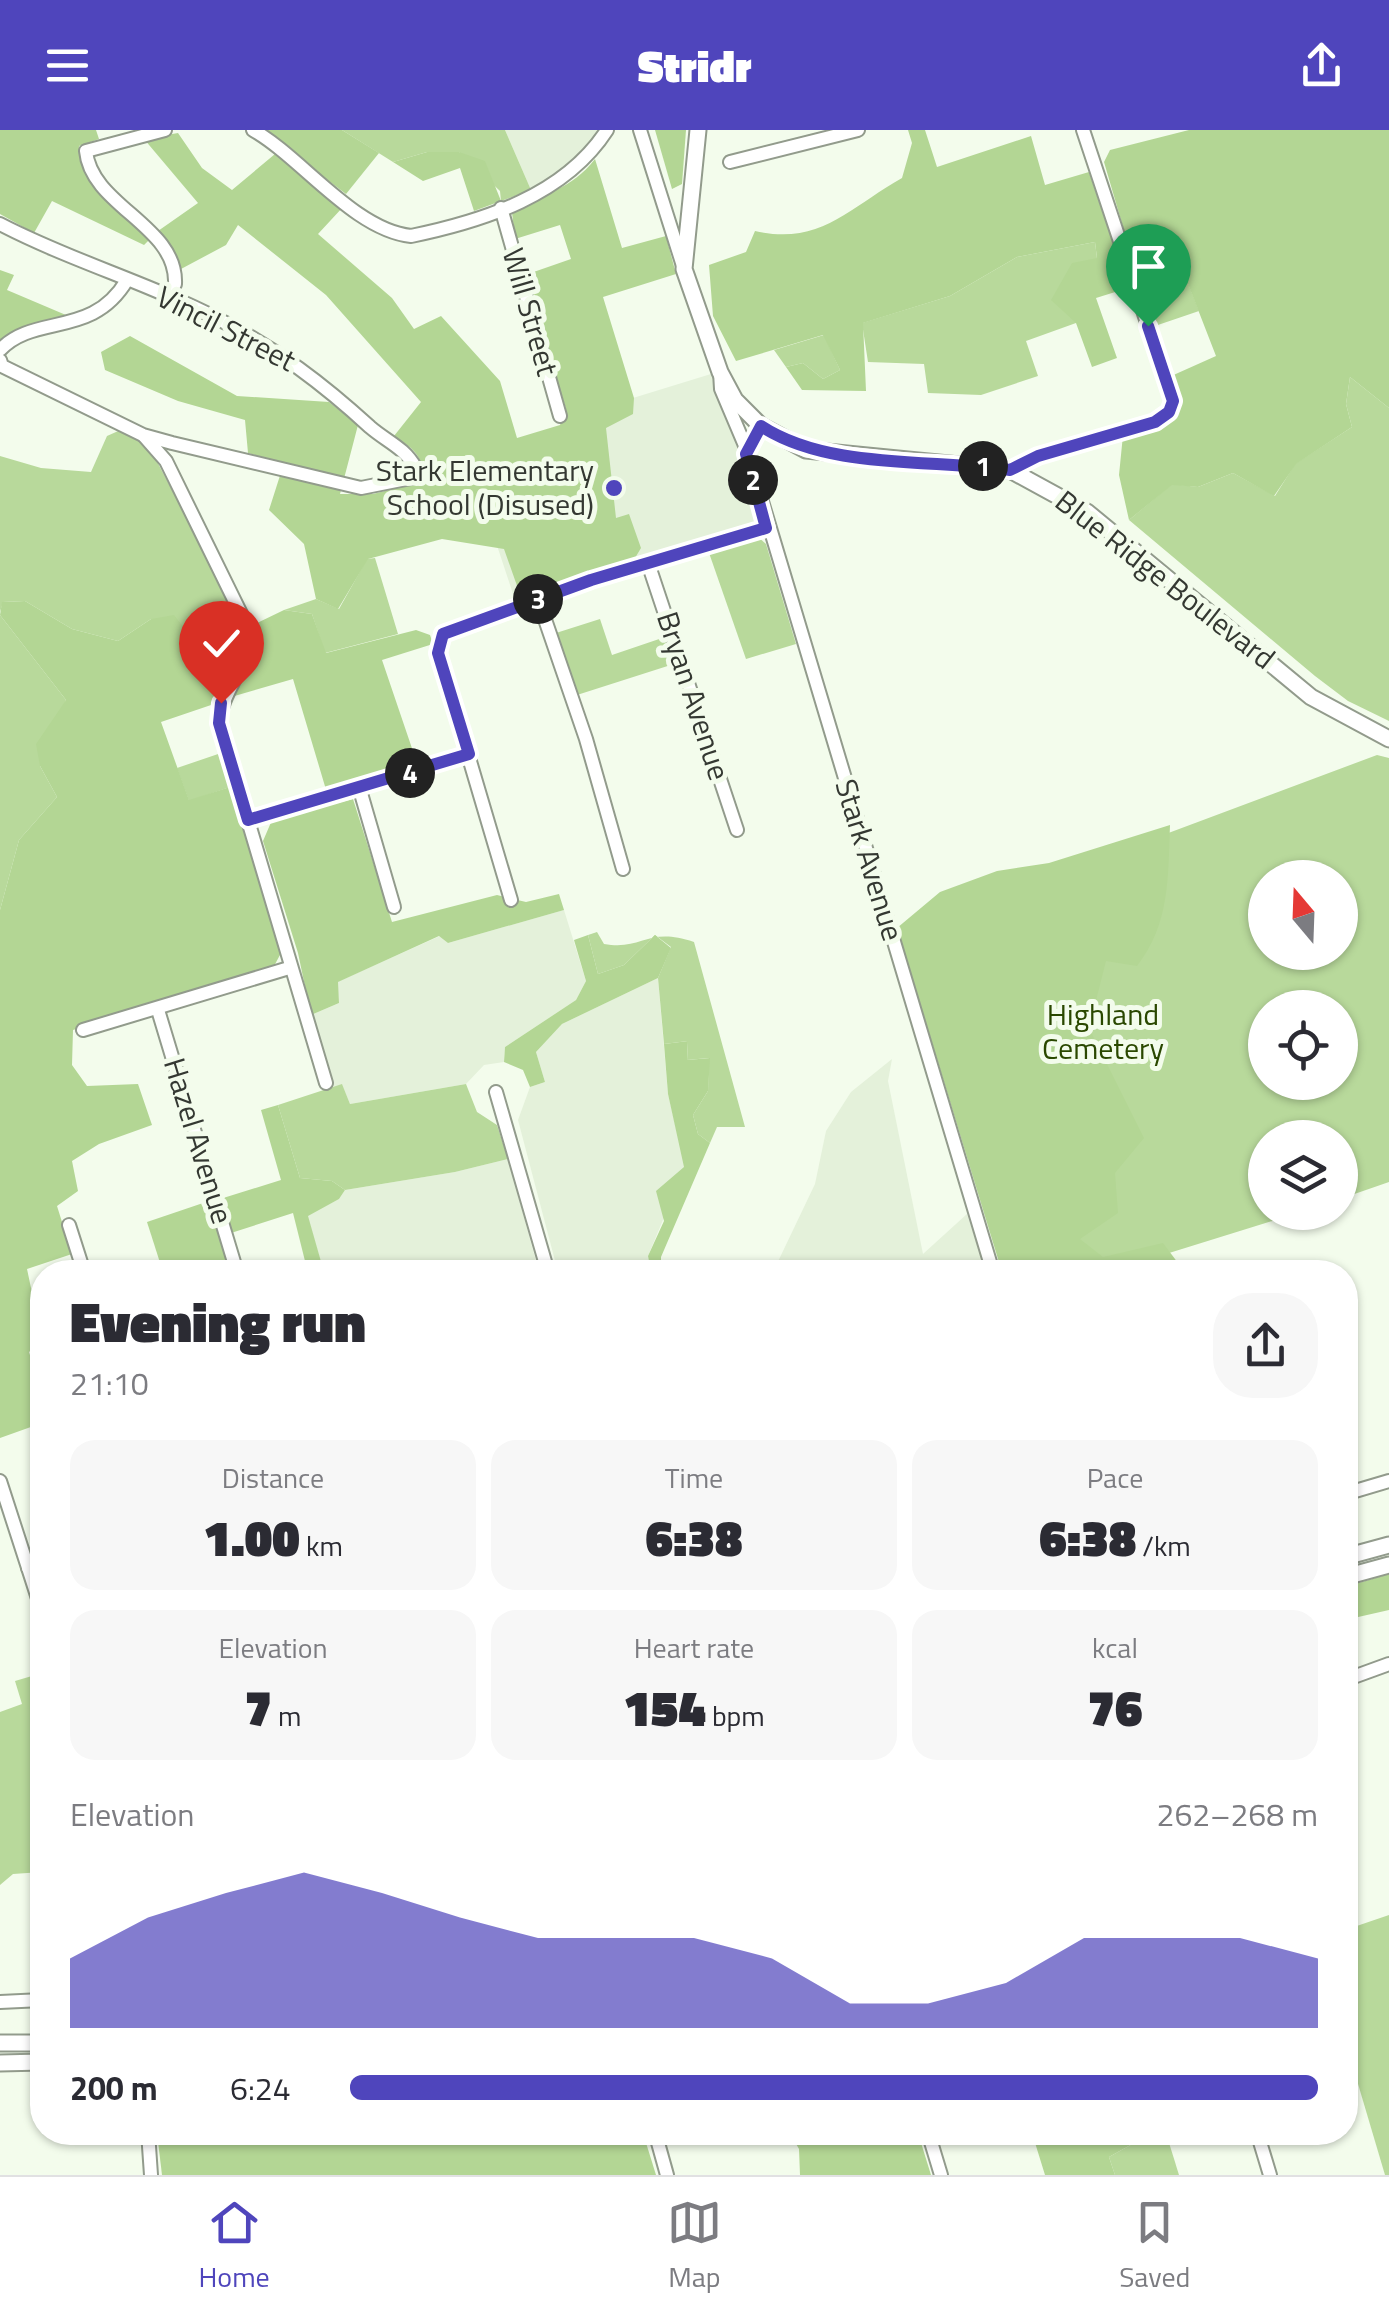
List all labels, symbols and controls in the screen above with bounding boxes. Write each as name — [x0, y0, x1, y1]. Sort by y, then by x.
text: Stridr — [637, 31, 752, 99]
icon: menu — [40, 38, 95, 93]
icon: share — [1294, 38, 1349, 93]
pin — [1106, 224, 1191, 327]
icon: arrive — [1121, 239, 1176, 294]
street label: Will Street — [491, 242, 571, 381]
street label: Vincil Street — [149, 273, 304, 383]
pin: 1 — [958, 441, 1008, 491]
text: 1 — [975, 444, 991, 487]
place label: Stark Elementary School (Disused) — [376, 447, 594, 527]
pin: 2 — [728, 455, 778, 505]
text: 2 — [745, 458, 761, 501]
marker: Stark Elementary School (Disused) — [603, 477, 625, 499]
street label: Blue Ridge Boulevard — [1046, 478, 1286, 680]
pin: 3 — [513, 574, 563, 624]
text: 3 — [530, 577, 546, 620]
pin — [179, 601, 264, 704]
street label: Bryan Avenue — [645, 606, 743, 786]
icon: check — [194, 616, 249, 671]
pin: 4 — [385, 748, 435, 798]
text: 4 — [402, 751, 418, 794]
street label: Stark Avenue — [824, 773, 916, 946]
north arrow — [1248, 860, 1358, 970]
map controls — [1248, 860, 1358, 1230]
button: locate — [1248, 990, 1358, 1100]
park label: Highland Cemetery — [1042, 991, 1164, 1071]
street label: Hazel Avenue — [152, 1052, 246, 1229]
button: layers — [1248, 1120, 1358, 1230]
text: Evening run — [70, 1280, 366, 1363]
button: share — [1213, 1293, 1318, 1398]
text: 21:10 — [70, 1359, 149, 1407]
text: Distance — [222, 1456, 324, 1499]
text: Time — [665, 1456, 723, 1499]
text: Pace — [1087, 1456, 1143, 1499]
text: 1.00 — [203, 1499, 300, 1575]
text: 6:38 — [646, 1499, 742, 1575]
text: 6:38 — [1039, 1499, 1136, 1575]
text: km — [300, 1524, 343, 1567]
text: /km — [1136, 1524, 1191, 1567]
text: Elevation — [219, 1626, 327, 1669]
text: Heart rate — [634, 1626, 754, 1669]
text: kcal — [1092, 1626, 1138, 1669]
text: 7 — [244, 1669, 272, 1745]
text: 154 — [623, 1669, 706, 1745]
text: 76 — [1088, 1669, 1143, 1745]
text: m — [272, 1694, 302, 1737]
text: bpm — [706, 1694, 765, 1737]
text: Elevation — [70, 1790, 194, 1838]
text: 262–268 m — [1156, 1790, 1318, 1838]
text: 200 m — [70, 2064, 158, 2112]
text: 6:24 — [230, 2064, 291, 2112]
tab: Home — [199, 2195, 270, 2298]
tab: Map — [667, 2195, 722, 2298]
tab: Saved — [1119, 2195, 1190, 2298]

